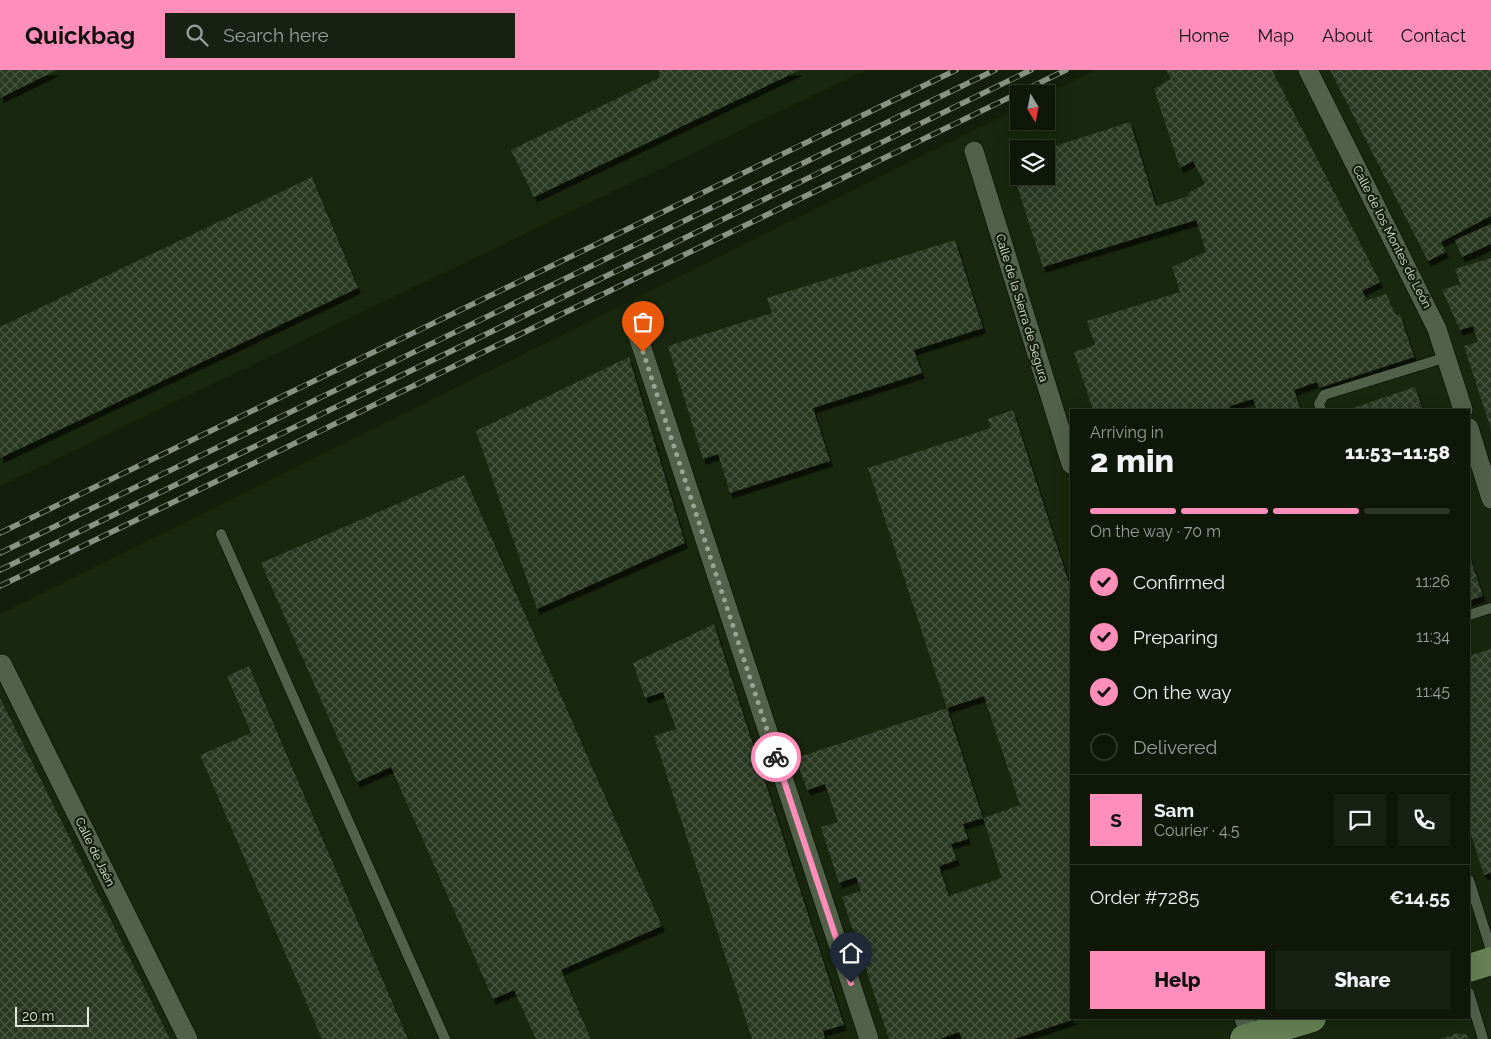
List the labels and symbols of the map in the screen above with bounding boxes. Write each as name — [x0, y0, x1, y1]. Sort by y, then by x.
north arrow — [1010, 85, 1055, 130]
street label: Calle de los Montes de León — [1350, 163, 1434, 311]
street label: Calle de la Sierra de Segura — [993, 232, 1051, 384]
pin — [622, 301, 664, 352]
courier — [751, 732, 801, 782]
street label: Calle de Jaén — [72, 815, 118, 889]
pin — [830, 932, 872, 983]
scale bar — [15, 1004, 89, 1027]

